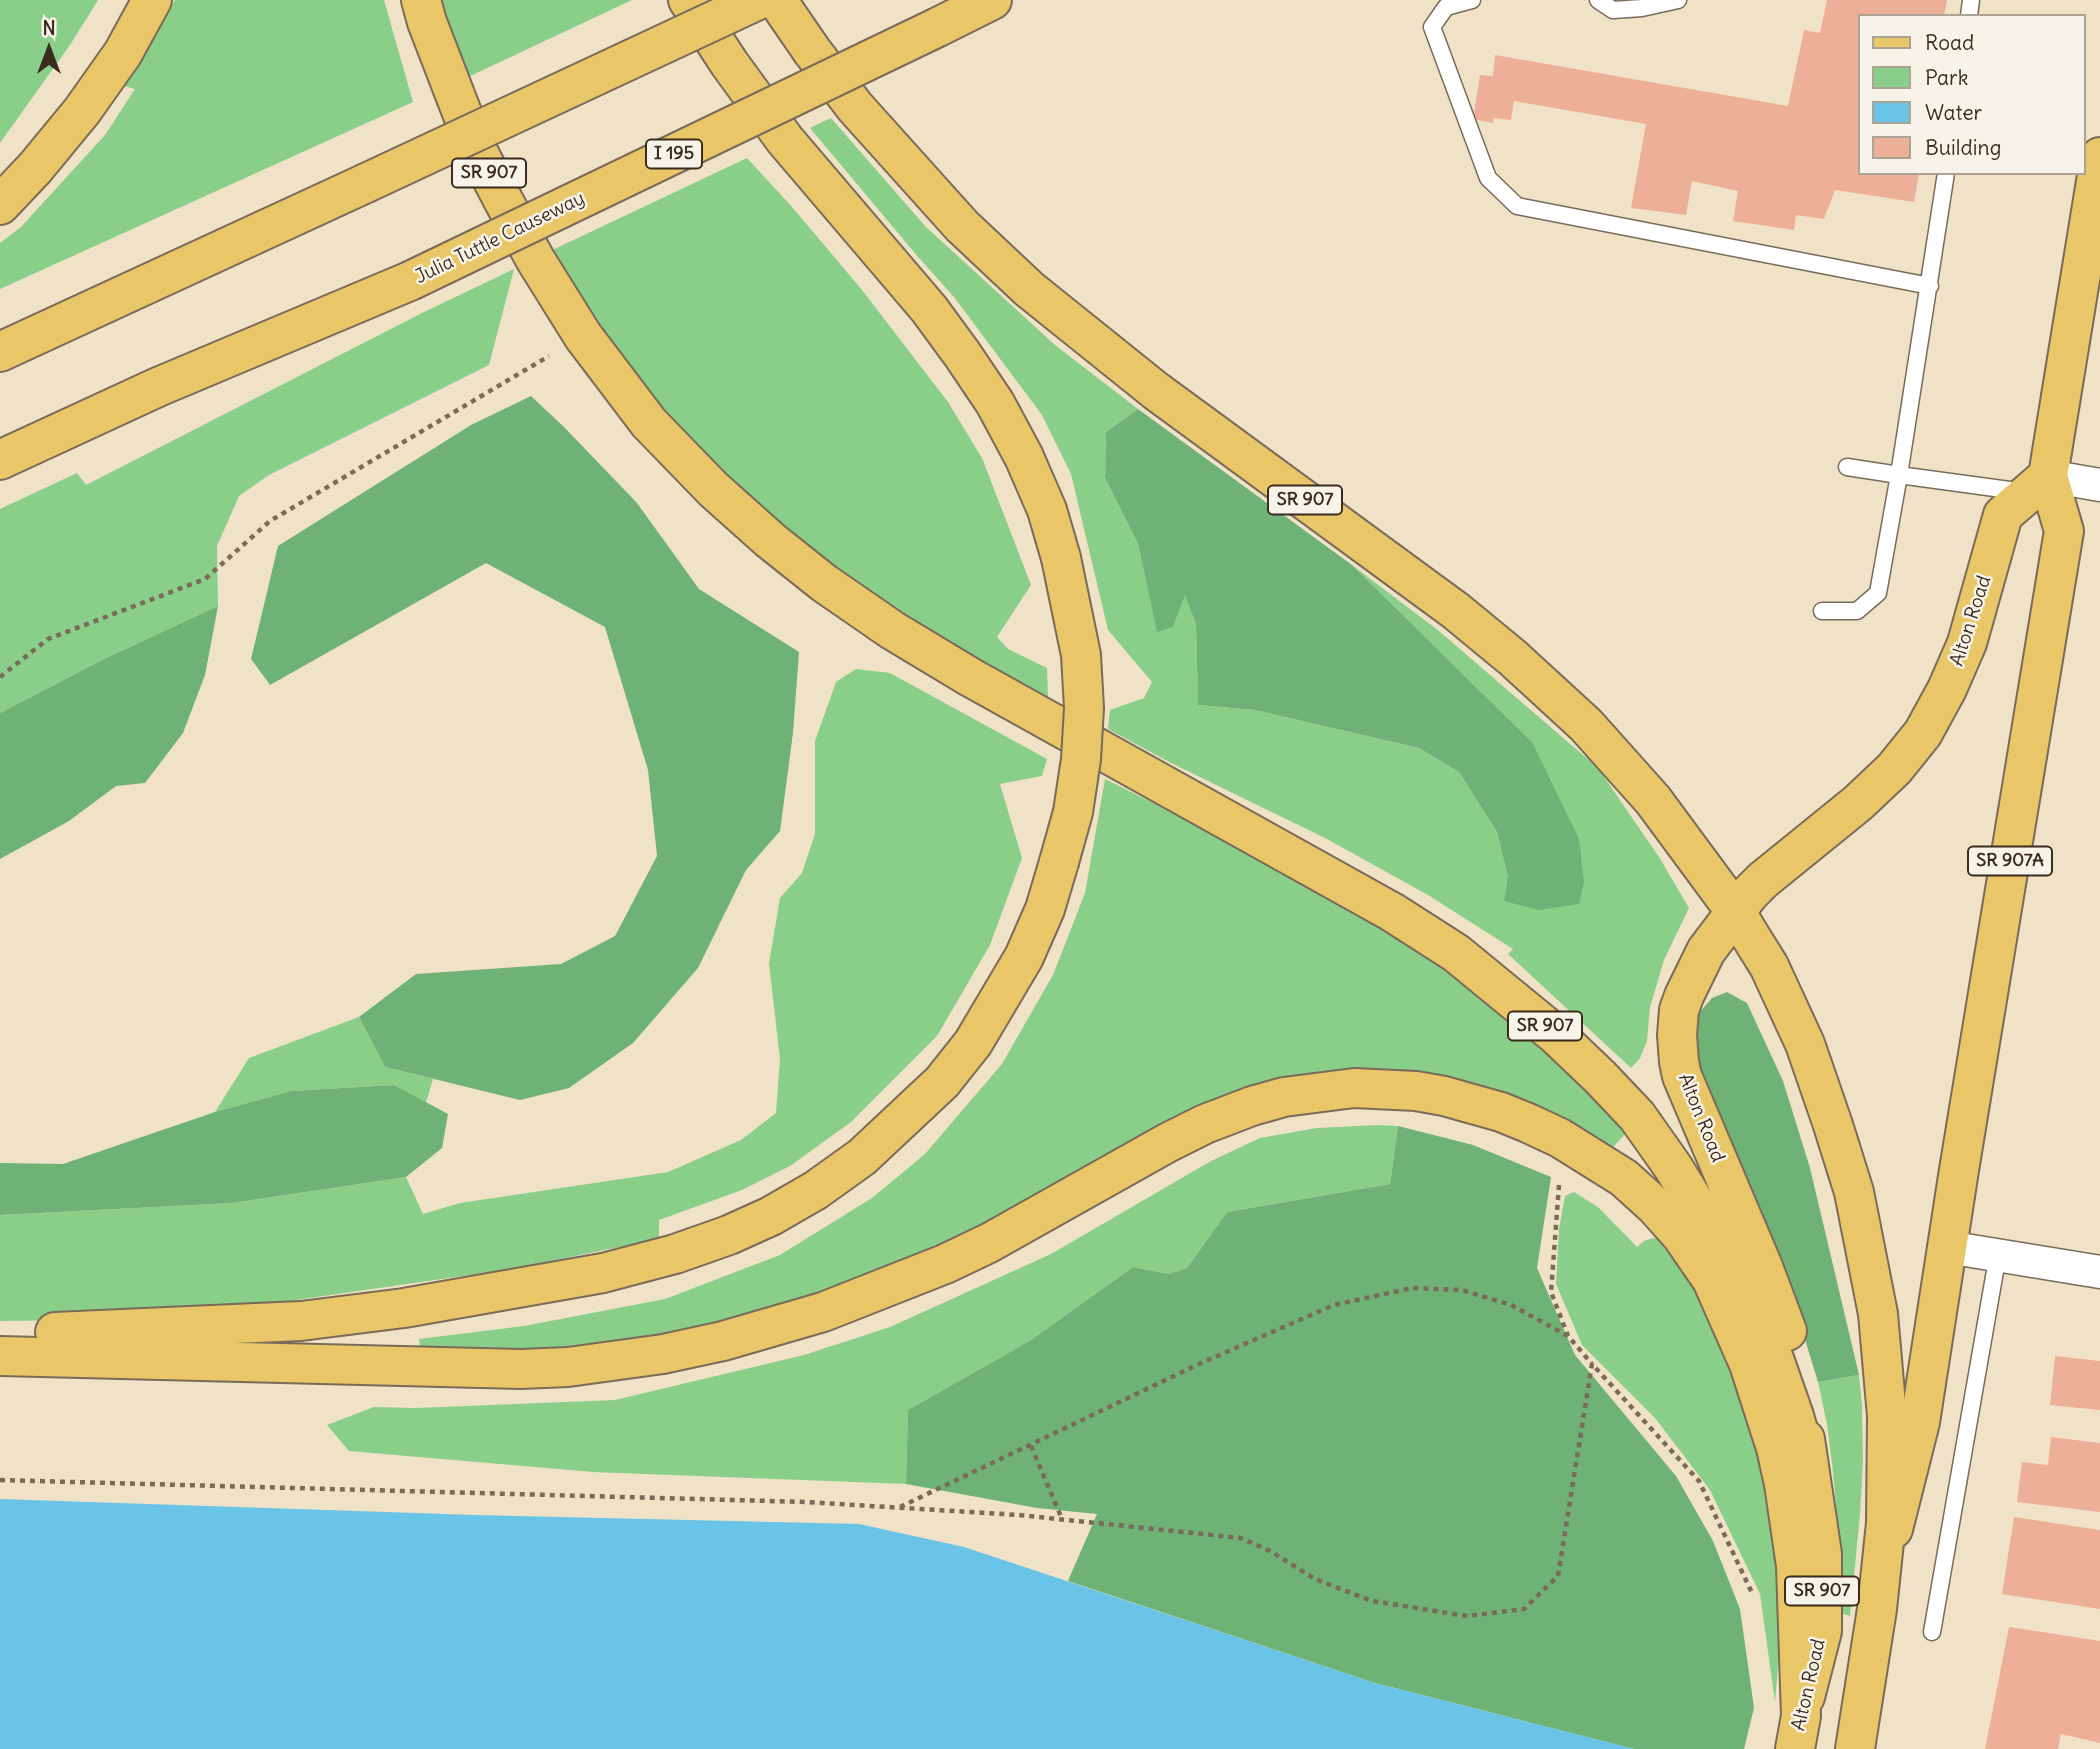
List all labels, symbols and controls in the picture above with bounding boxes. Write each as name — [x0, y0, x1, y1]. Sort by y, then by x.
north arrow — [14, 14, 84, 84]
legend — [1858, 14, 2086, 175]
text: N — [42, 16, 56, 40]
text: Road — [1925, 29, 1974, 56]
text: Park — [1925, 64, 1968, 91]
text: Water — [1925, 99, 1982, 126]
text: Building — [1925, 134, 2001, 161]
road number: I 195 — [646, 140, 702, 168]
road number: SR 907 — [452, 158, 526, 188]
street label: Julia Tuttle Causeway — [412, 187, 588, 289]
road number: SR 907 — [1268, 486, 1342, 514]
street label: Alton Road — [1946, 573, 1996, 669]
road number: SR 907A — [1968, 846, 2052, 876]
road number: SR 907 — [1508, 1012, 1582, 1041]
street label: Alton Road — [1673, 1070, 1729, 1166]
road number: SR 907 — [1785, 1576, 1859, 1606]
street label: Alton Road — [1787, 1637, 1831, 1733]

